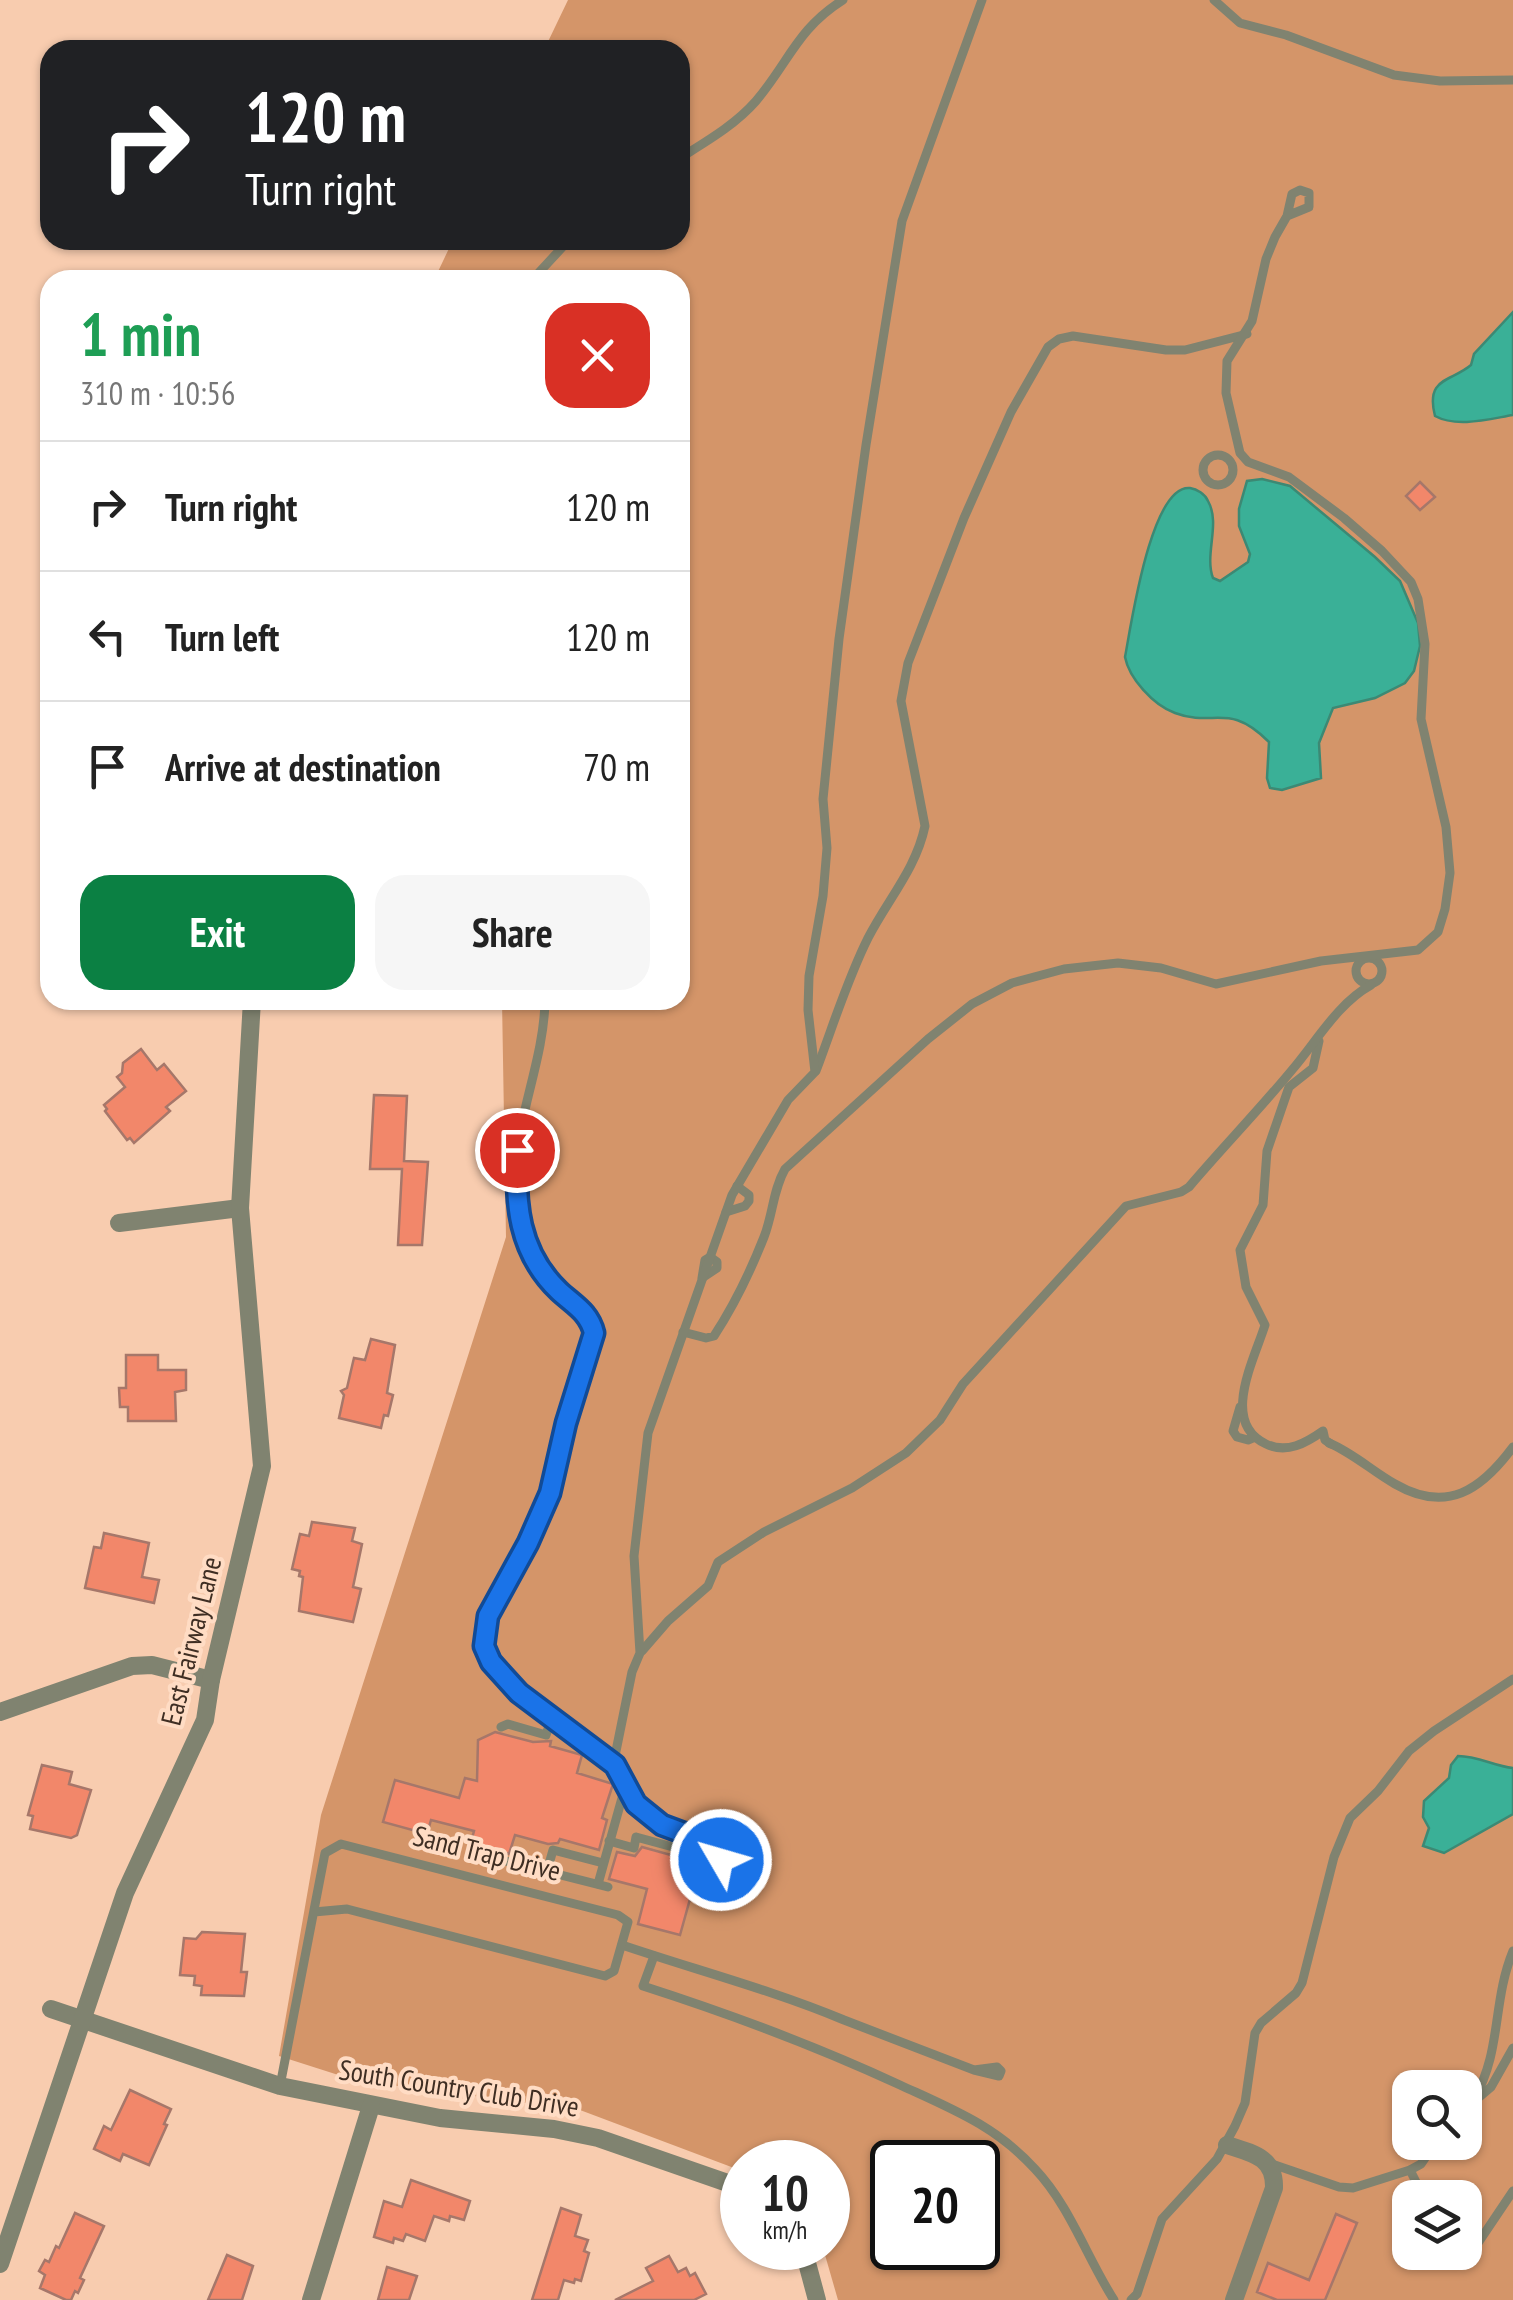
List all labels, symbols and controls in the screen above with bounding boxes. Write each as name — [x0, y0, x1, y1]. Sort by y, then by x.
text: 120 m — [245, 71, 406, 161]
icon: right — [80, 80, 210, 210]
text: Turn right — [245, 159, 396, 217]
text: 1 min — [80, 295, 201, 373]
button: close — [545, 303, 650, 408]
text: 310 m · 10:56 — [80, 372, 235, 414]
icon: right — [80, 479, 135, 534]
text: Turn right — [165, 482, 297, 531]
text: 120 m — [566, 482, 650, 531]
icon: left — [80, 609, 135, 664]
text: Turn left — [165, 612, 279, 661]
text: 120 m — [566, 612, 650, 661]
icon: arrive — [80, 739, 135, 794]
text: Arrive at destination — [165, 742, 441, 791]
text: 70 m — [583, 742, 650, 791]
button: Exit — [80, 875, 355, 990]
button: Share — [375, 875, 650, 990]
pin — [475, 1108, 560, 1193]
icon: arrive — [490, 1123, 545, 1178]
street label: East Fairway Lane — [152, 1553, 229, 1729]
position arrow — [669, 1808, 773, 1912]
street label: Sand Trap Drive — [409, 1816, 565, 1889]
street label: South Country Club Drive — [337, 2050, 582, 2125]
map controls — [1392, 2070, 1482, 2270]
button: search — [1392, 2070, 1482, 2160]
speed limit sign: 20 — [870, 2140, 1000, 2270]
text: 10 — [761, 2160, 809, 2225]
button: layers — [1392, 2180, 1482, 2270]
text: km/h — [763, 2214, 807, 2246]

